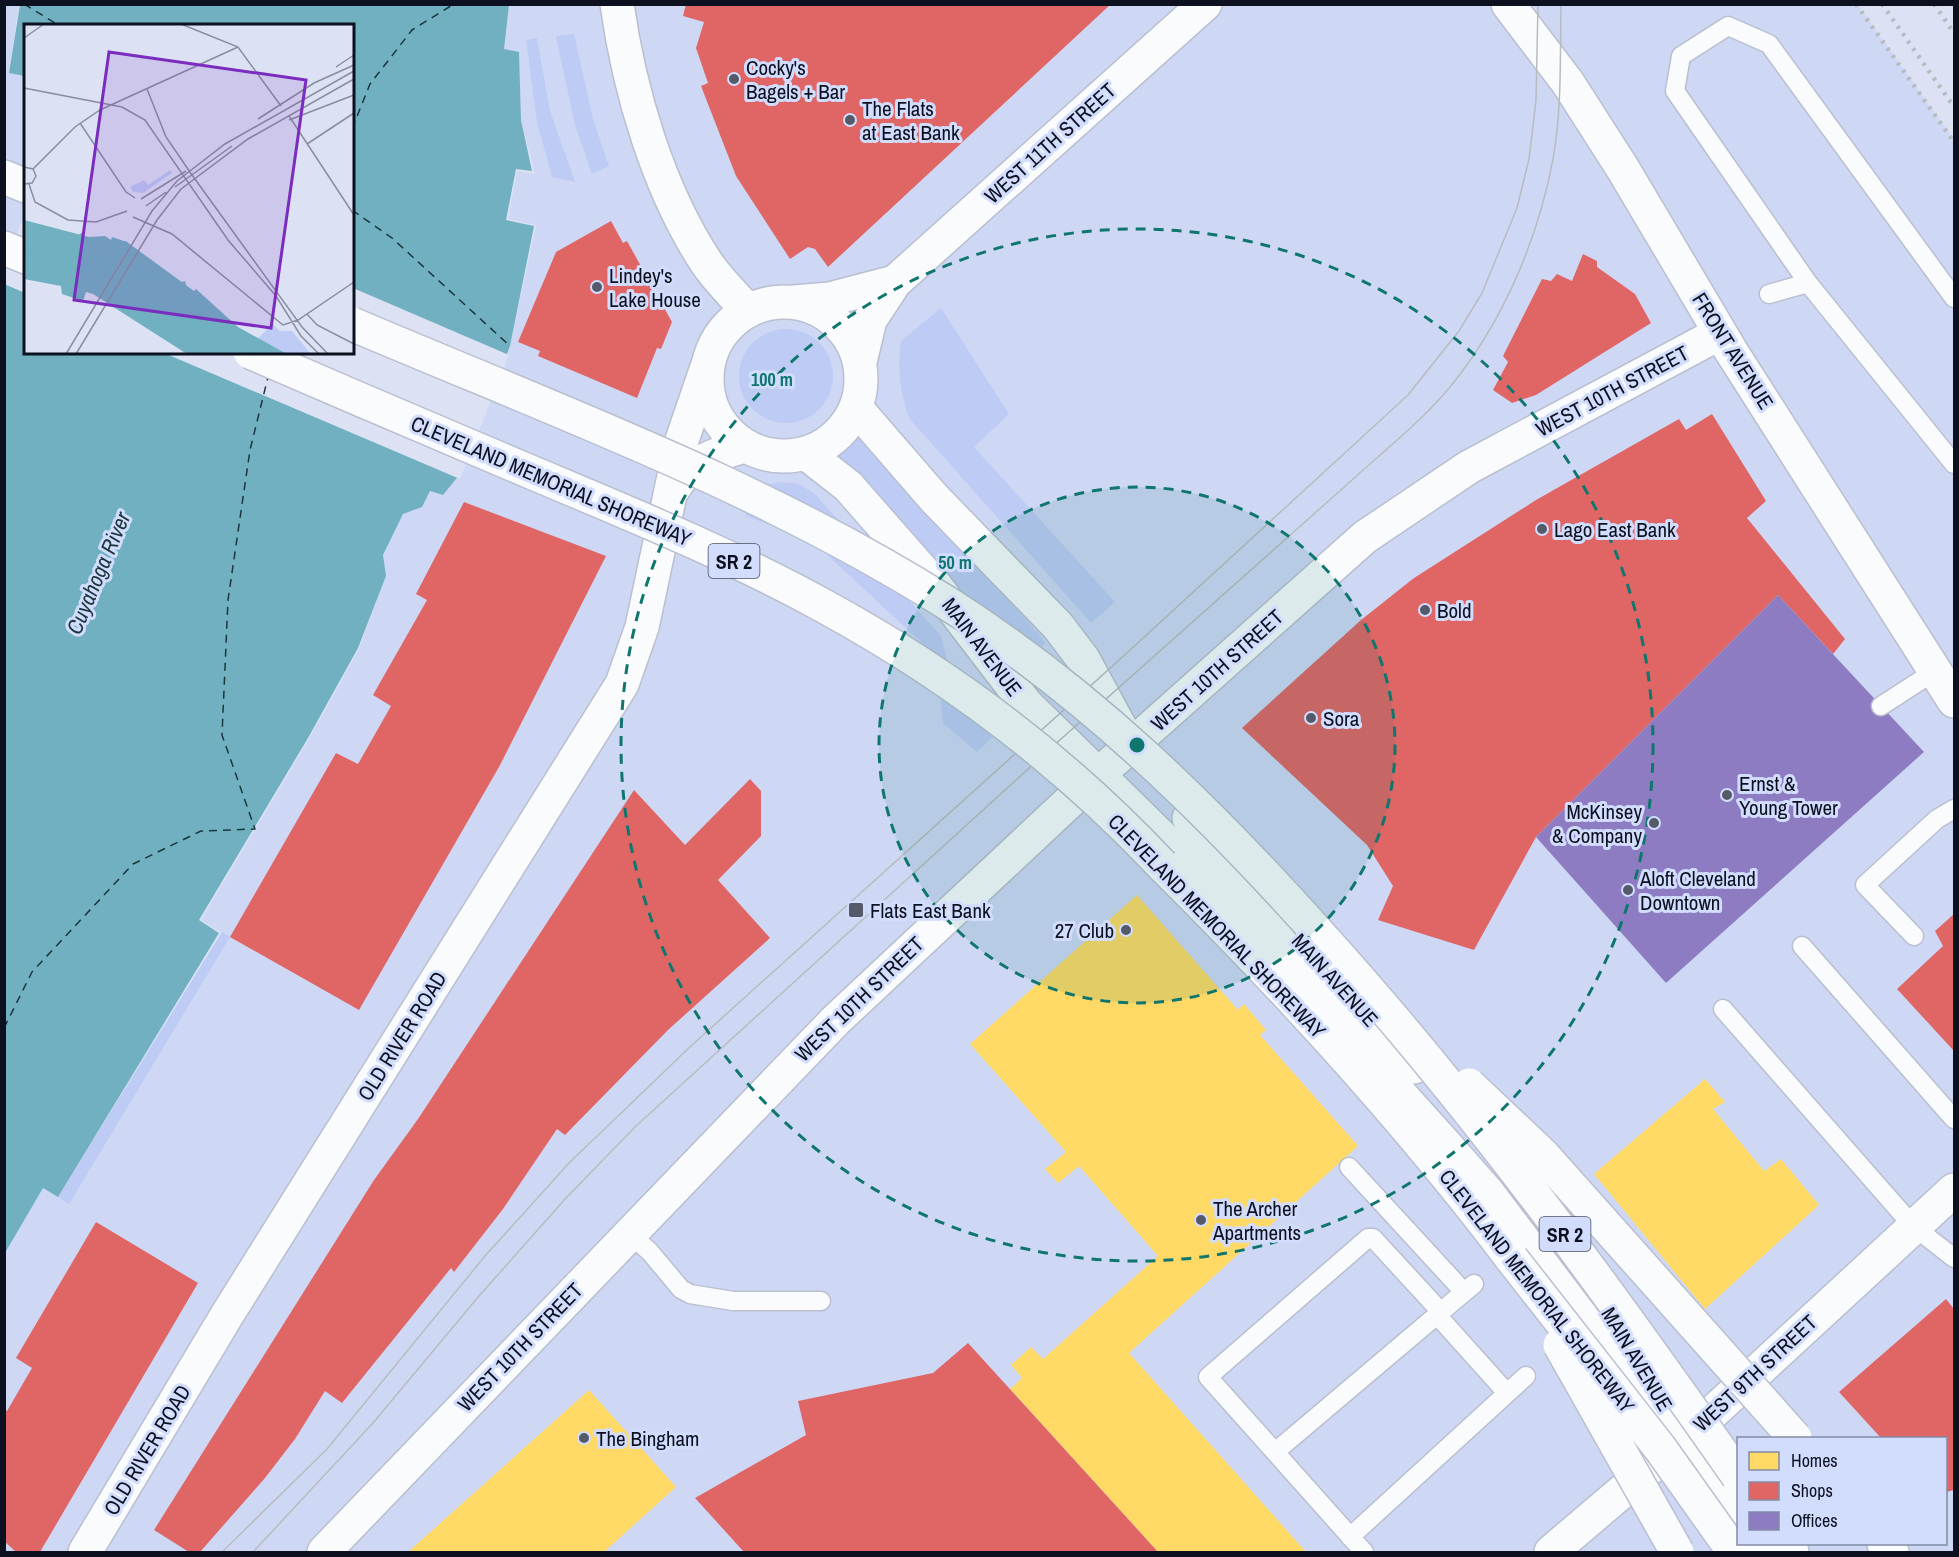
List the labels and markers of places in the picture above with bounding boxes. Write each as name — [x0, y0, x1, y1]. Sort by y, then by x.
place label: Cocky's Bagels + Bar — [746, 53, 845, 106]
marker: Cocky's Bagels + Bar — [727, 72, 741, 86]
place label: The Flats at East Bank — [862, 94, 960, 147]
marker: The Flats at East Bank — [843, 113, 857, 127]
place label: Lindey's Lake House — [609, 261, 701, 314]
marker: Lindey's Lake House — [590, 280, 604, 294]
place label: Lago East Bank — [1554, 515, 1676, 544]
marker: Lago East Bank — [1535, 522, 1549, 536]
place label: Bold — [1437, 596, 1471, 625]
marker: Bold — [1418, 603, 1432, 617]
place label: Sora — [1323, 704, 1360, 733]
marker: Sora — [1304, 711, 1318, 725]
centre of rings — [1127, 735, 1147, 755]
place label: Ernst & Young Tower — [1739, 769, 1838, 822]
marker: Ernst & Young Tower — [1720, 788, 1734, 802]
place label: McKinsey & Company — [1552, 797, 1642, 850]
marker: McKinsey & Company — [1647, 816, 1661, 830]
place label: Aloft Cleveland Downtown — [1639, 864, 1756, 917]
marker: Aloft Cleveland Downtown — [1621, 883, 1635, 897]
place label: Flats East Bank — [870, 896, 991, 925]
marker: Flats East Bank — [847, 901, 865, 919]
place label: 27 Club — [1055, 916, 1114, 945]
marker: 27 Club — [1119, 923, 1133, 937]
place label: The Archer Apartments — [1212, 1194, 1301, 1247]
marker: The Archer Apartments — [1194, 1213, 1208, 1227]
place label: The Bingham — [596, 1424, 699, 1453]
marker: The Bingham — [577, 1431, 591, 1445]

